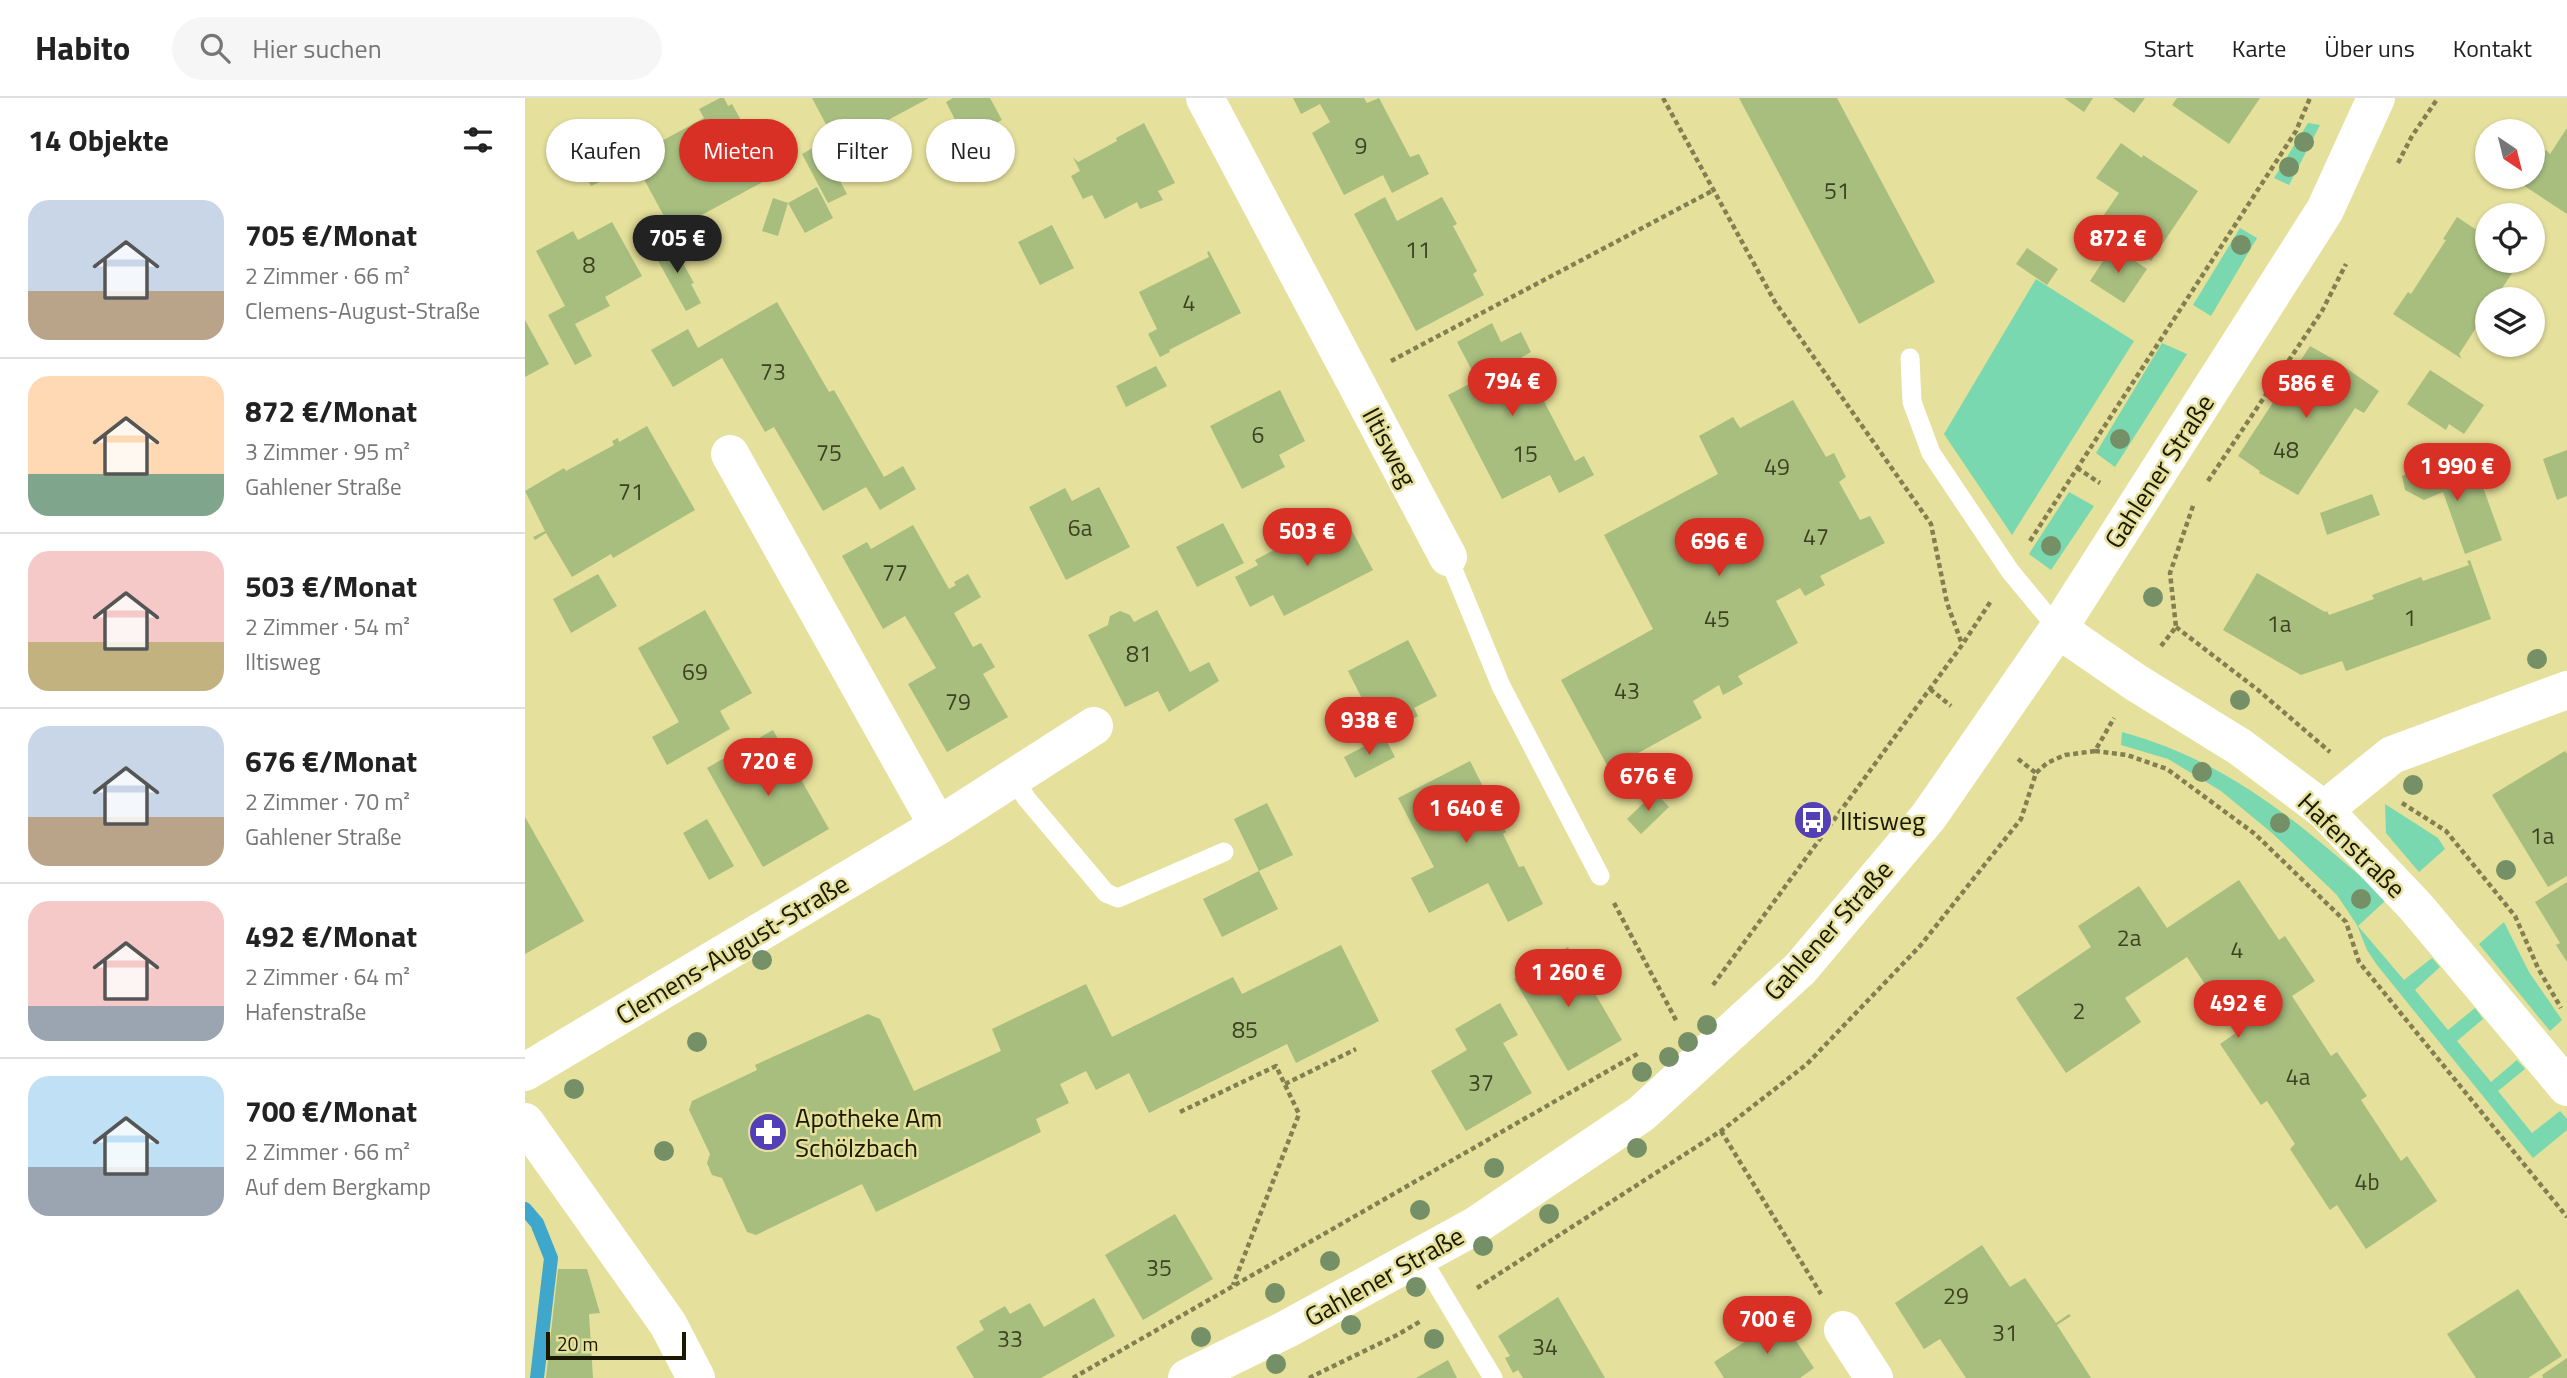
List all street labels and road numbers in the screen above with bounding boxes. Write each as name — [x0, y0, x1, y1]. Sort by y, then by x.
street label: Gahlener Straße — [2094, 386, 2224, 556]
street label: Iltisweg — [1353, 400, 1427, 494]
street label: Hafenstraße — [2289, 783, 2415, 907]
street label: Gahlener Straße — [1754, 851, 1902, 1009]
street label: Clemens-August-Straße — [608, 864, 856, 1034]
street label: Gahlener Straße — [1297, 1216, 1471, 1336]

